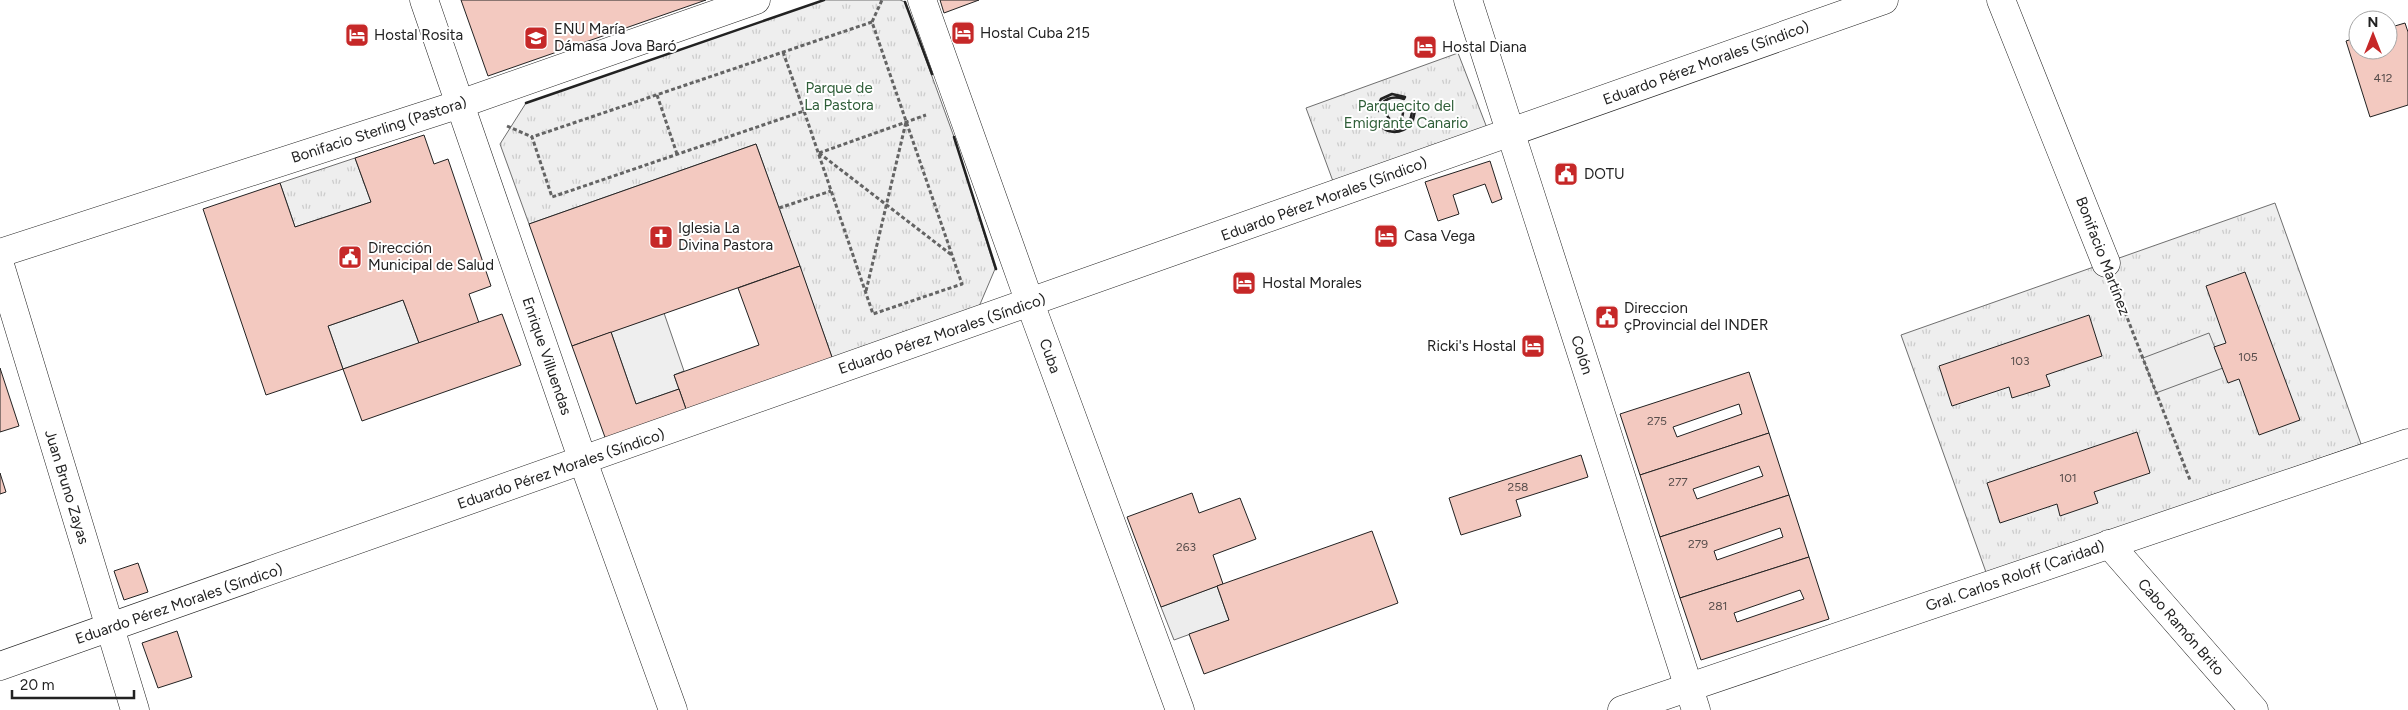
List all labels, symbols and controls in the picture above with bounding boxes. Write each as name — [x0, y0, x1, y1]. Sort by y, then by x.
north arrow — [2348, 10, 2398, 60]
text: N — [2368, 14, 2378, 31]
street label: Eduardo Pérez Morales (Síndico) — [1601, 17, 1811, 109]
place label: ENU María Dámasa Jova Baró — [554, 20, 677, 55]
hotel icon: Hostal Cuba 215 — [950, 20, 976, 46]
hotel icon: Hostal Rosita — [344, 22, 370, 48]
place label: Hostal Cuba 215 — [980, 24, 1090, 42]
school or university icon: ENU María Dámasa Jova Baró — [523, 25, 549, 51]
place label: Hostal Rosita — [374, 26, 463, 44]
hotel icon: Hostal Diana — [1412, 34, 1438, 60]
place label: Hostal Diana — [1442, 38, 1527, 56]
house number: 412 — [2373, 71, 2393, 85]
park label: Parque de La Pastora — [804, 79, 874, 114]
street label: Bonifacio Sterling (Pastora) — [289, 93, 469, 167]
park label: Parquecito del Emigrante Canario — [1344, 97, 1468, 132]
street label: Eduardo Pérez Morales (Síndico) — [1219, 153, 1429, 245]
public building icon: DOTU — [1553, 161, 1579, 187]
place label: DOTU — [1584, 165, 1625, 183]
street label: Bonifacio Martínez — [2072, 194, 2134, 318]
place label: Iglesia La Divina Pastora — [678, 219, 773, 254]
hotel icon: Casa Vega — [1373, 223, 1399, 249]
church icon: Iglesia La Divina Pastora — [648, 224, 674, 250]
place label: Casa Vega — [1404, 227, 1475, 245]
place label: Dirección Municipal de Salud — [368, 239, 494, 274]
public building icon: Dirección Municipal de Salud — [337, 244, 363, 270]
hotel icon: Hostal Morales — [1231, 270, 1257, 296]
place label: Hostal Morales — [1262, 274, 1362, 292]
street label: Eduardo Pérez Morales (Síndico) — [836, 290, 1048, 378]
street label: Enrique Villuendas — [518, 295, 576, 417]
place label: Direccion çProvincial del INDER — [1624, 299, 1768, 334]
public building icon: Direccion çProvincial del INDER — [1594, 304, 1620, 330]
hotel icon: Ricki's Hostal — [1520, 333, 1546, 359]
street label: Colón — [1567, 333, 1597, 377]
street label: Cuba — [1035, 336, 1065, 376]
place label: Ricki's Hostal — [1427, 337, 1516, 355]
house number: 105 — [2238, 350, 2258, 364]
house number: 103 — [2010, 354, 2030, 368]
house number: 275 — [1647, 414, 1667, 428]
street label: Eduardo Pérez Morales (Síndico) — [455, 425, 667, 513]
street label: Juan Bruno Zayas — [41, 428, 93, 546]
house number: 101 — [2059, 471, 2077, 485]
house number: 277 — [1668, 475, 1688, 489]
house number: 258 — [1508, 480, 1528, 494]
house number: 279 — [1688, 537, 1708, 551]
street label: Gral. Carlos Roloff (Caridad) — [1923, 537, 2107, 615]
house number: 263 — [1176, 540, 1196, 554]
street label: Eduardo Pérez Morales (Síndico) — [73, 560, 285, 648]
street label: Cabo Ramón Brito — [2134, 575, 2228, 679]
house number: 281 — [1708, 599, 1728, 613]
scale bar — [12, 668, 135, 700]
text: 20 m — [20, 676, 54, 694]

